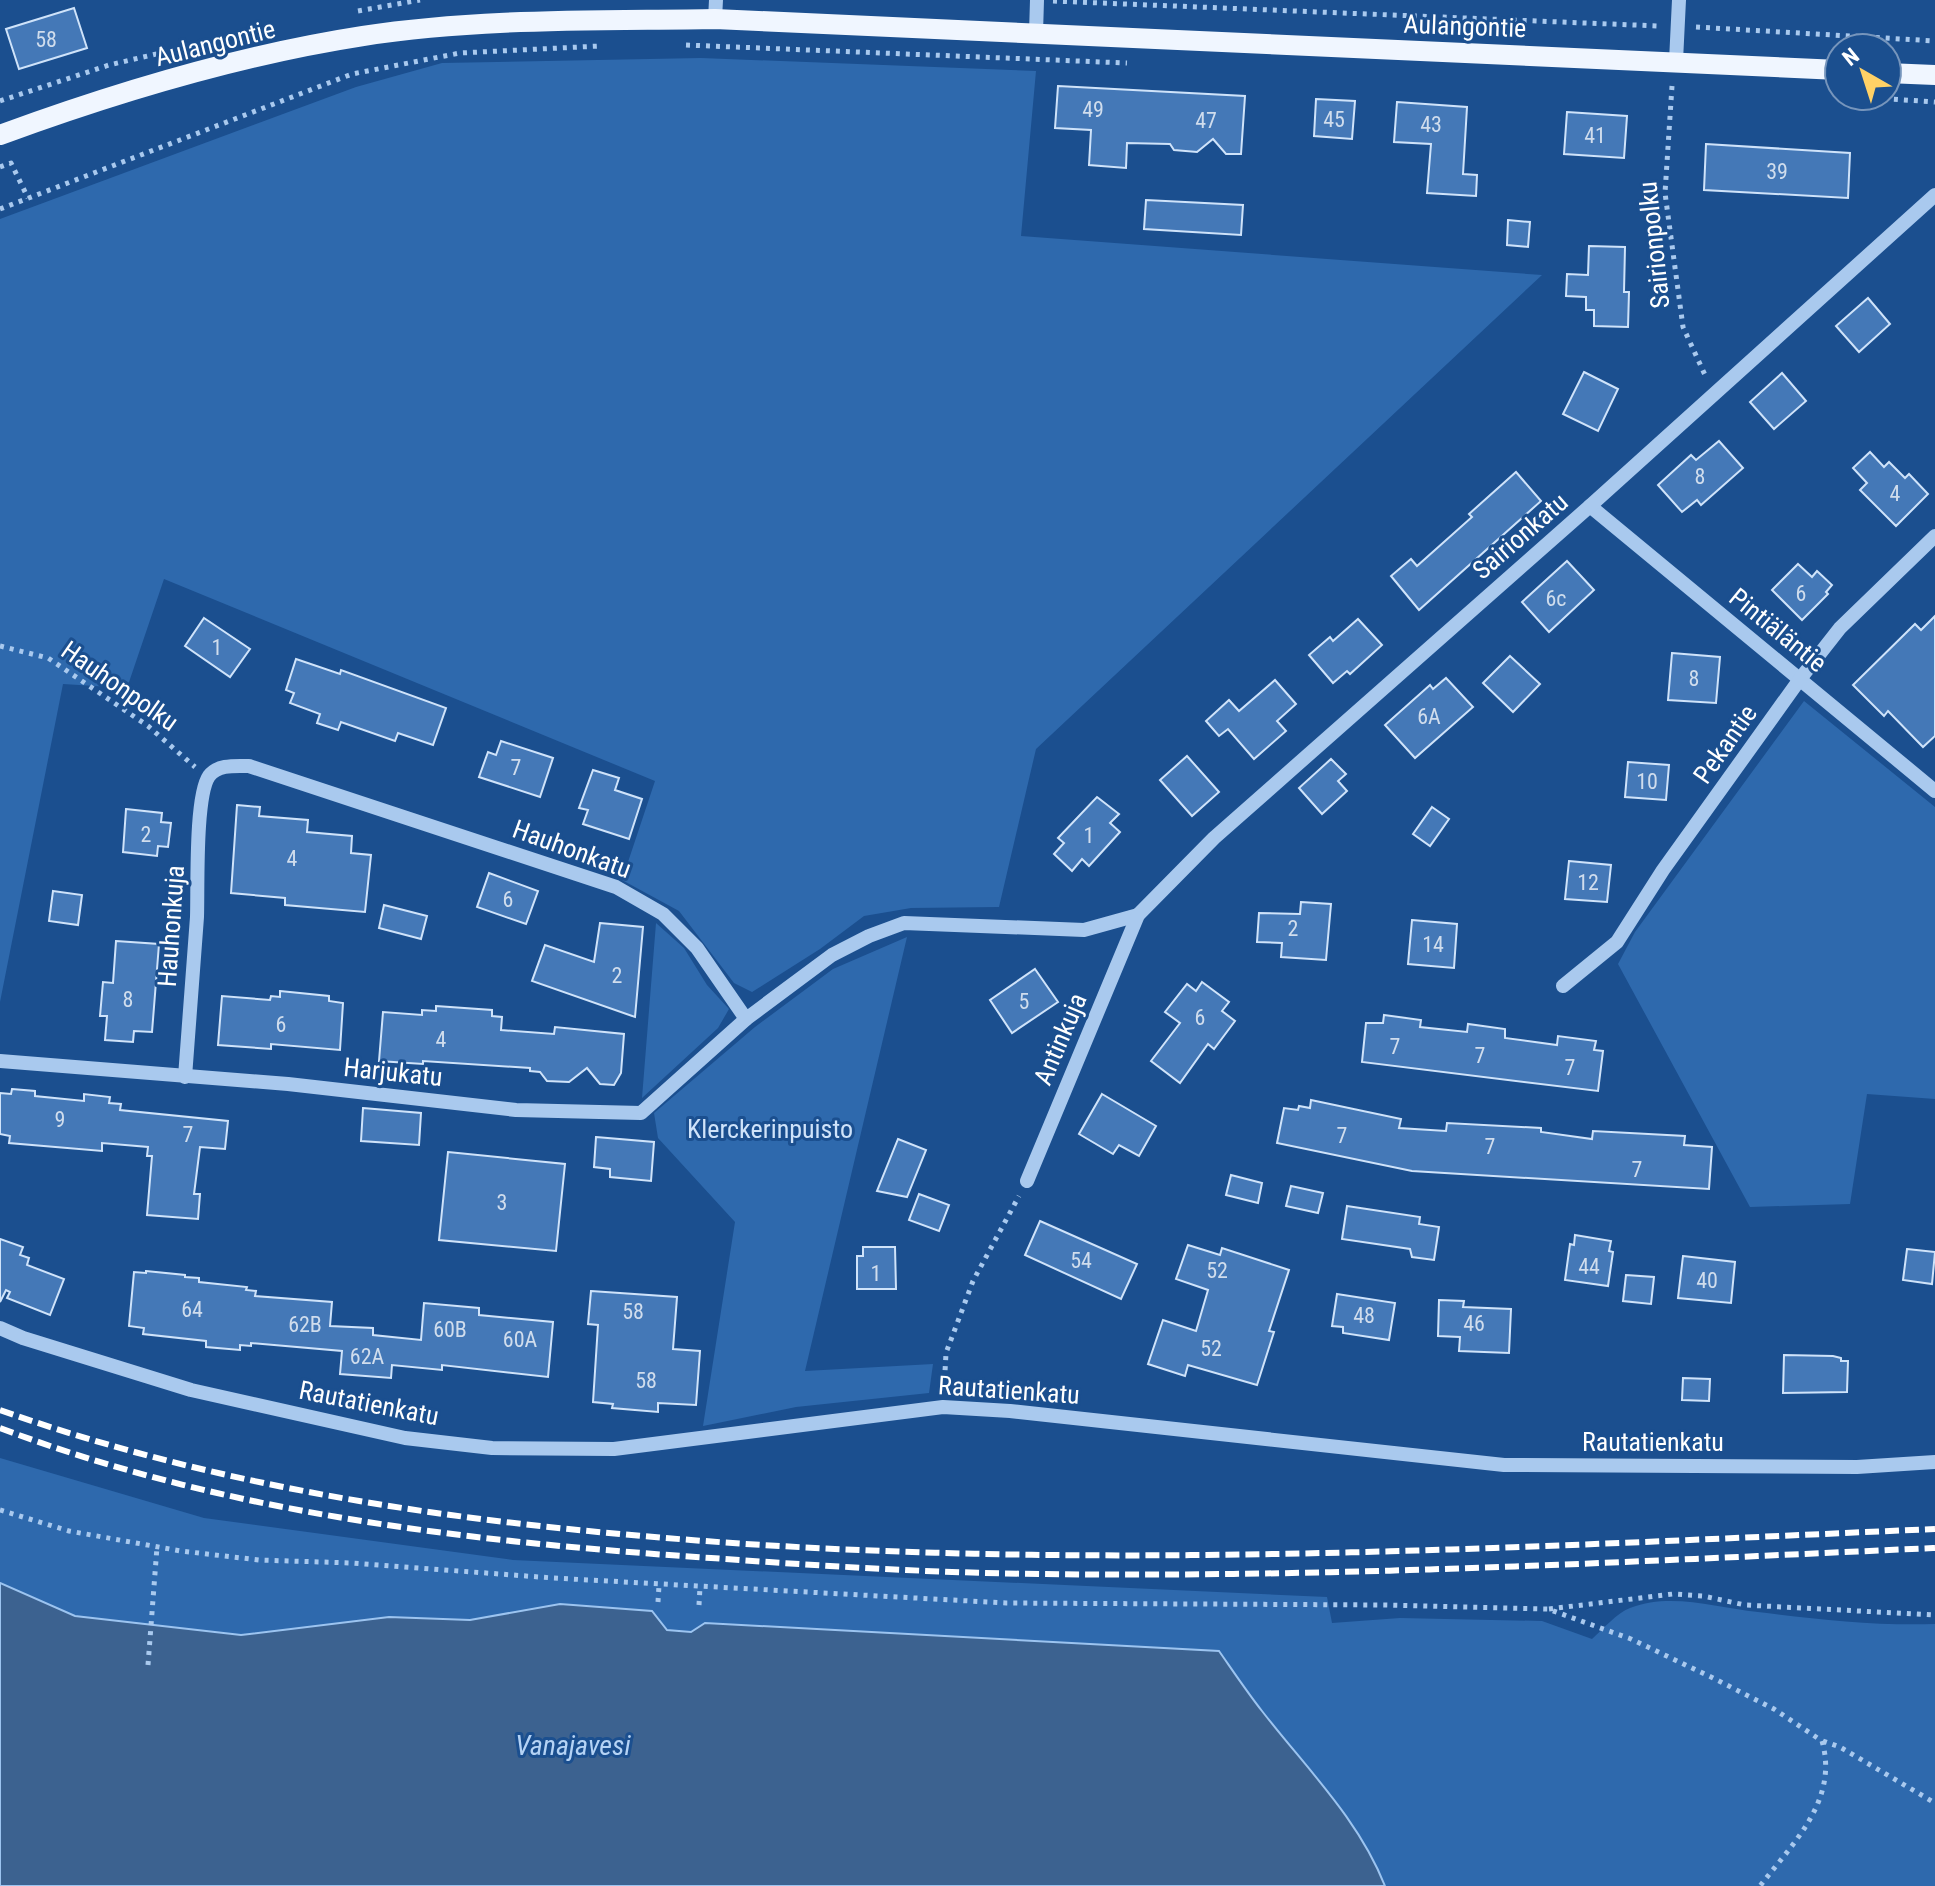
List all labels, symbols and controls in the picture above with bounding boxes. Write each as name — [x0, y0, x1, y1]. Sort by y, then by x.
street label: Aulangontie — [1403, 9, 1527, 43]
street label: Aulangontie — [152, 14, 278, 72]
house number: 58 — [35, 27, 57, 52]
north arrow — [1823, 32, 1903, 112]
text: N — [1838, 43, 1864, 71]
house number: 49 — [1082, 97, 1104, 122]
house number: 45 — [1323, 107, 1345, 132]
house number: 47 — [1195, 108, 1217, 133]
house number: 43 — [1420, 112, 1442, 137]
house number: 41 — [1584, 123, 1606, 148]
house number: 39 — [1766, 159, 1788, 184]
street label: Sairionpolku — [1632, 180, 1676, 310]
house number: 8 — [1695, 464, 1705, 489]
house number: 4 — [1890, 481, 1901, 506]
street label: Sairionkatu — [1466, 487, 1574, 585]
house number: 6 — [1796, 581, 1806, 606]
street label: Pintiäläntie — [1724, 582, 1832, 678]
house number: 6c — [1545, 586, 1567, 611]
street label: Hauhonpolku — [56, 635, 184, 737]
house number: 1 — [212, 635, 222, 660]
house number: 8 — [1689, 666, 1699, 691]
street label: Pekantie — [1687, 699, 1763, 789]
house number: 6A — [1417, 704, 1441, 729]
house number: 7 — [511, 755, 521, 780]
house number: 10 — [1636, 769, 1658, 794]
street label: Hauhonkatu — [509, 814, 635, 884]
house number: 2 — [141, 822, 151, 847]
house number: 1 — [1084, 823, 1094, 848]
house number: 4 — [287, 846, 298, 871]
street label: Hauhonkuja — [152, 864, 190, 988]
house number: 12 — [1577, 870, 1599, 895]
house number: 6 — [503, 887, 513, 912]
house number: 2 — [1288, 916, 1298, 941]
house number: 14 — [1422, 932, 1444, 957]
house number: 2 — [612, 963, 622, 988]
house number: 8 — [123, 987, 133, 1012]
house number: 5 — [1019, 989, 1029, 1014]
street label: Antinkuja — [1027, 989, 1093, 1089]
house number: 6 — [1195, 1005, 1205, 1030]
house number: 6 — [276, 1012, 286, 1037]
house number: 4 — [436, 1027, 447, 1052]
house number: 7 — [1390, 1034, 1400, 1059]
house number: 7 — [1475, 1043, 1485, 1068]
street label: Harjukatu — [342, 1052, 444, 1092]
house number: 7 — [1565, 1055, 1575, 1080]
house number: 9 — [55, 1107, 65, 1132]
park label: Klerckerinpuisto — [687, 1114, 853, 1144]
house number: 7 — [183, 1122, 193, 1147]
house number: 7 — [1337, 1123, 1347, 1148]
house number: 7 — [1485, 1134, 1495, 1159]
house number: 7 — [1632, 1157, 1642, 1182]
house number: 3 — [497, 1190, 507, 1215]
house number: 54 — [1070, 1248, 1092, 1273]
house number: 44 — [1578, 1254, 1600, 1279]
house number: 52 — [1206, 1258, 1228, 1283]
house number: 1 — [871, 1261, 881, 1286]
house number: 40 — [1696, 1268, 1718, 1293]
house number: 64 — [181, 1297, 203, 1322]
house number: 58 — [622, 1299, 644, 1324]
house number: 48 — [1353, 1303, 1375, 1328]
house number: 46 — [1463, 1311, 1485, 1336]
house number: 62B — [288, 1312, 322, 1337]
house number: 60B — [433, 1317, 467, 1342]
house number: 60A — [503, 1327, 538, 1352]
house number: 52 — [1200, 1336, 1222, 1361]
house number: 62A — [350, 1344, 385, 1369]
house number: 58 — [635, 1368, 657, 1393]
street label: Rautatienkatu — [937, 1370, 1081, 1410]
street label: Rautatienkatu — [297, 1375, 441, 1431]
street label: Rautatienkatu — [1582, 1427, 1724, 1457]
water label: Vanajavesi — [515, 1729, 631, 1762]

